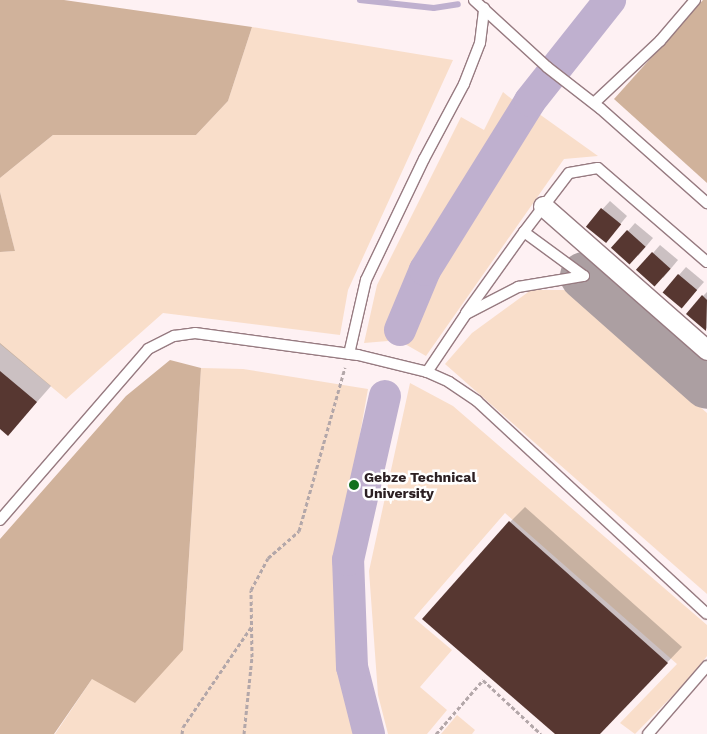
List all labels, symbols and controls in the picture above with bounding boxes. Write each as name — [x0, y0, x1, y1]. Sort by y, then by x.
place label: Gebze Technical University — [364, 469, 476, 502]
marker: Gebze Technical University — [348, 479, 360, 491]

